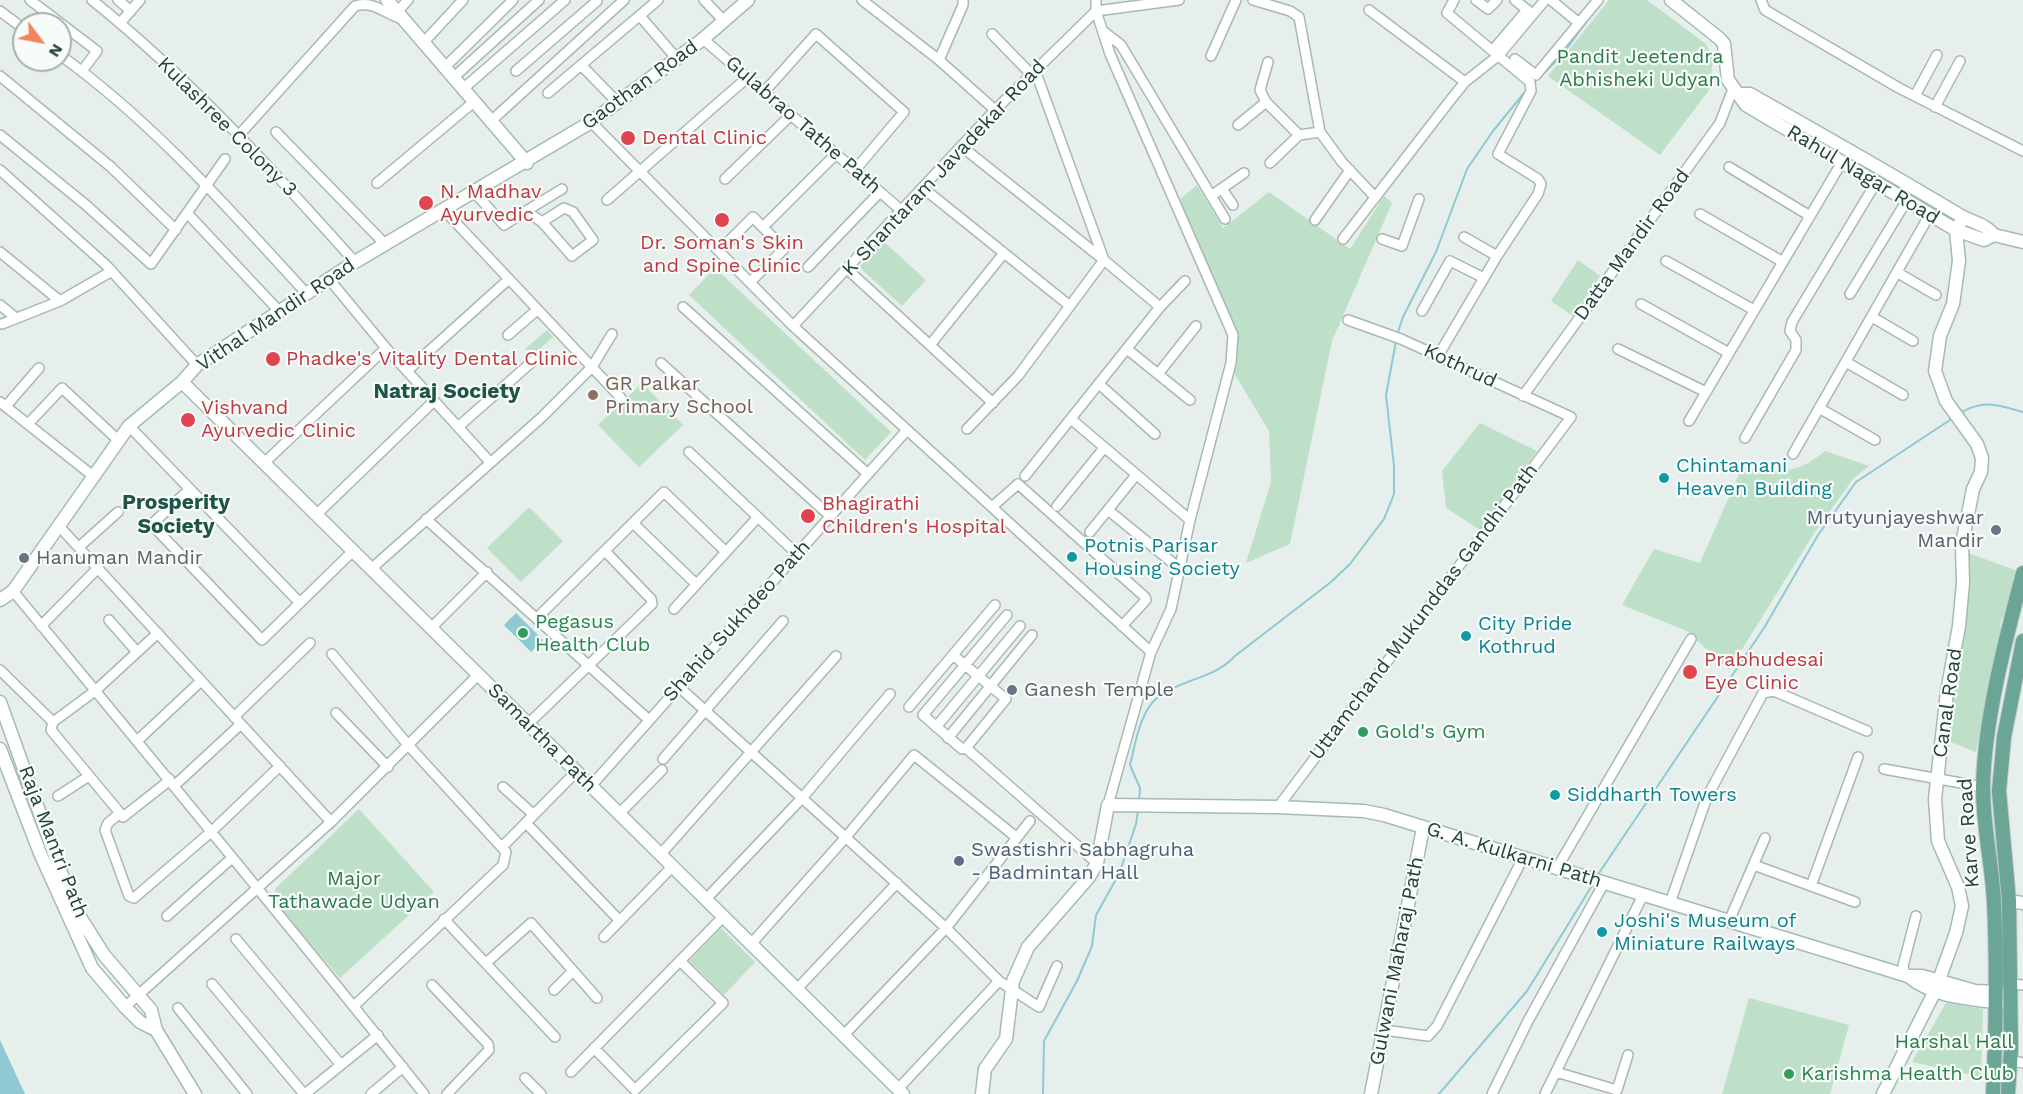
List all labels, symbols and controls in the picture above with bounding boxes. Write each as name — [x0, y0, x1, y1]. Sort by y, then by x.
north arrow — [12, 12, 72, 72]
street label: Gaothan Road — [577, 35, 703, 135]
text: N — [45, 41, 67, 61]
park label: Pandit Jeetendra Abhisheki Udyan — [1557, 45, 1723, 92]
street label: Gulabrao Tathe Path — [720, 51, 886, 199]
street label: Kulashree Colony 3 — [152, 52, 302, 202]
street label: K Shantaram Javadekar Road — [837, 55, 1051, 281]
street label: Rahul Nagar Road — [1782, 120, 1944, 230]
place label: Dental Clinic — [642, 126, 767, 150]
marker: Dental Clinic — [619, 129, 637, 147]
street label: Datta Mandir Road — [1569, 165, 1695, 325]
place label: N. Madhav Ayurvedic — [440, 180, 541, 227]
marker: N. Madhav Ayurvedic — [417, 194, 435, 212]
marker: Dr. Soman's Skin and Spine Clinic — [713, 211, 731, 229]
place label: Dr. Soman's Skin and Spine Clinic — [640, 231, 804, 278]
street label: Vithal Mandir Road — [192, 253, 360, 377]
street label: Kothrud — [1420, 339, 1500, 393]
place label: Phadke's Vitality Dental Clinic — [286, 347, 578, 371]
marker: Phadke's Vitality Dental Clinic — [264, 350, 282, 368]
place label: GR Palkar Primary School — [605, 372, 753, 419]
district label: Natraj Society — [374, 379, 520, 405]
marker: GR Palkar Primary School — [586, 388, 600, 402]
place label: Vishvand Ayurvedic Clinic — [201, 396, 356, 443]
marker: Vishvand Ayurvedic Clinic — [179, 411, 197, 429]
place label: Chintamani Heaven Building — [1676, 454, 1832, 501]
street label: Uttamchand Mukunddas Gandhi Path — [1305, 459, 1543, 765]
marker: Chintamani Heaven Building — [1657, 471, 1671, 485]
district label: Prosperity Society — [122, 490, 230, 540]
place label: Bhagirathi Children's Hospital — [822, 492, 1006, 539]
place label: Mrutyunjayeshwar Mandir — [1806, 506, 1984, 553]
marker: Bhagirathi Children's Hospital — [799, 507, 817, 525]
marker: Mrutyunjayeshwar Mandir — [1989, 523, 2003, 537]
place label: Potnis Parisar Housing Society — [1084, 534, 1240, 581]
street label: Shahid Sukhdeo Path — [658, 535, 816, 707]
place label: Hanuman Mandir — [36, 546, 203, 570]
marker: Potnis Parisar Housing Society — [1065, 550, 1079, 564]
marker: Hanuman Mandir — [17, 551, 31, 565]
place label: Pegasus Health Club — [535, 610, 650, 657]
place label: City Pride Kothrud — [1478, 612, 1572, 659]
marker: Pegasus Health Club — [516, 626, 530, 640]
marker: City Pride Kothrud — [1459, 629, 1473, 643]
street label: Canal Road — [1928, 647, 1968, 759]
place label: Prabhudesai Eye Clinic — [1704, 648, 1824, 695]
marker: Prabhudesai Eye Clinic — [1681, 663, 1699, 681]
street label: Samartha Path — [482, 678, 602, 798]
place label: Ganesh Temple — [1024, 678, 1174, 702]
marker: Ganesh Temple — [1005, 683, 1019, 697]
place label: Gold's Gym — [1375, 720, 1486, 744]
marker: Gold's Gym — [1356, 725, 1370, 739]
street label: Raja Mantri Path — [13, 762, 93, 922]
street label: Karve Road — [1953, 777, 1985, 889]
place label: Siddharth Towers — [1567, 783, 1737, 807]
marker: Siddharth Towers — [1548, 788, 1562, 802]
street label: G. A. Kulkarni Path — [1423, 817, 1605, 893]
place label: Swastishri Sabhagruha - Badmintan Hall — [971, 838, 1194, 885]
marker: Swastishri Sabhagruha - Badmintan Hall — [952, 854, 966, 868]
street label: Gulwani Maharaj Path — [1365, 855, 1429, 1067]
park label: Major Tathawade Udyan — [268, 867, 440, 914]
place label: Joshi's Museum of Miniature Railways — [1614, 909, 1796, 956]
marker: Joshi's Museum of Miniature Railways — [1595, 925, 1609, 939]
park label: Harshal Hall — [1895, 1030, 2013, 1054]
place label: Karishma Health Club — [1801, 1062, 2014, 1086]
marker: Karishma Health Club — [1782, 1067, 1796, 1081]

